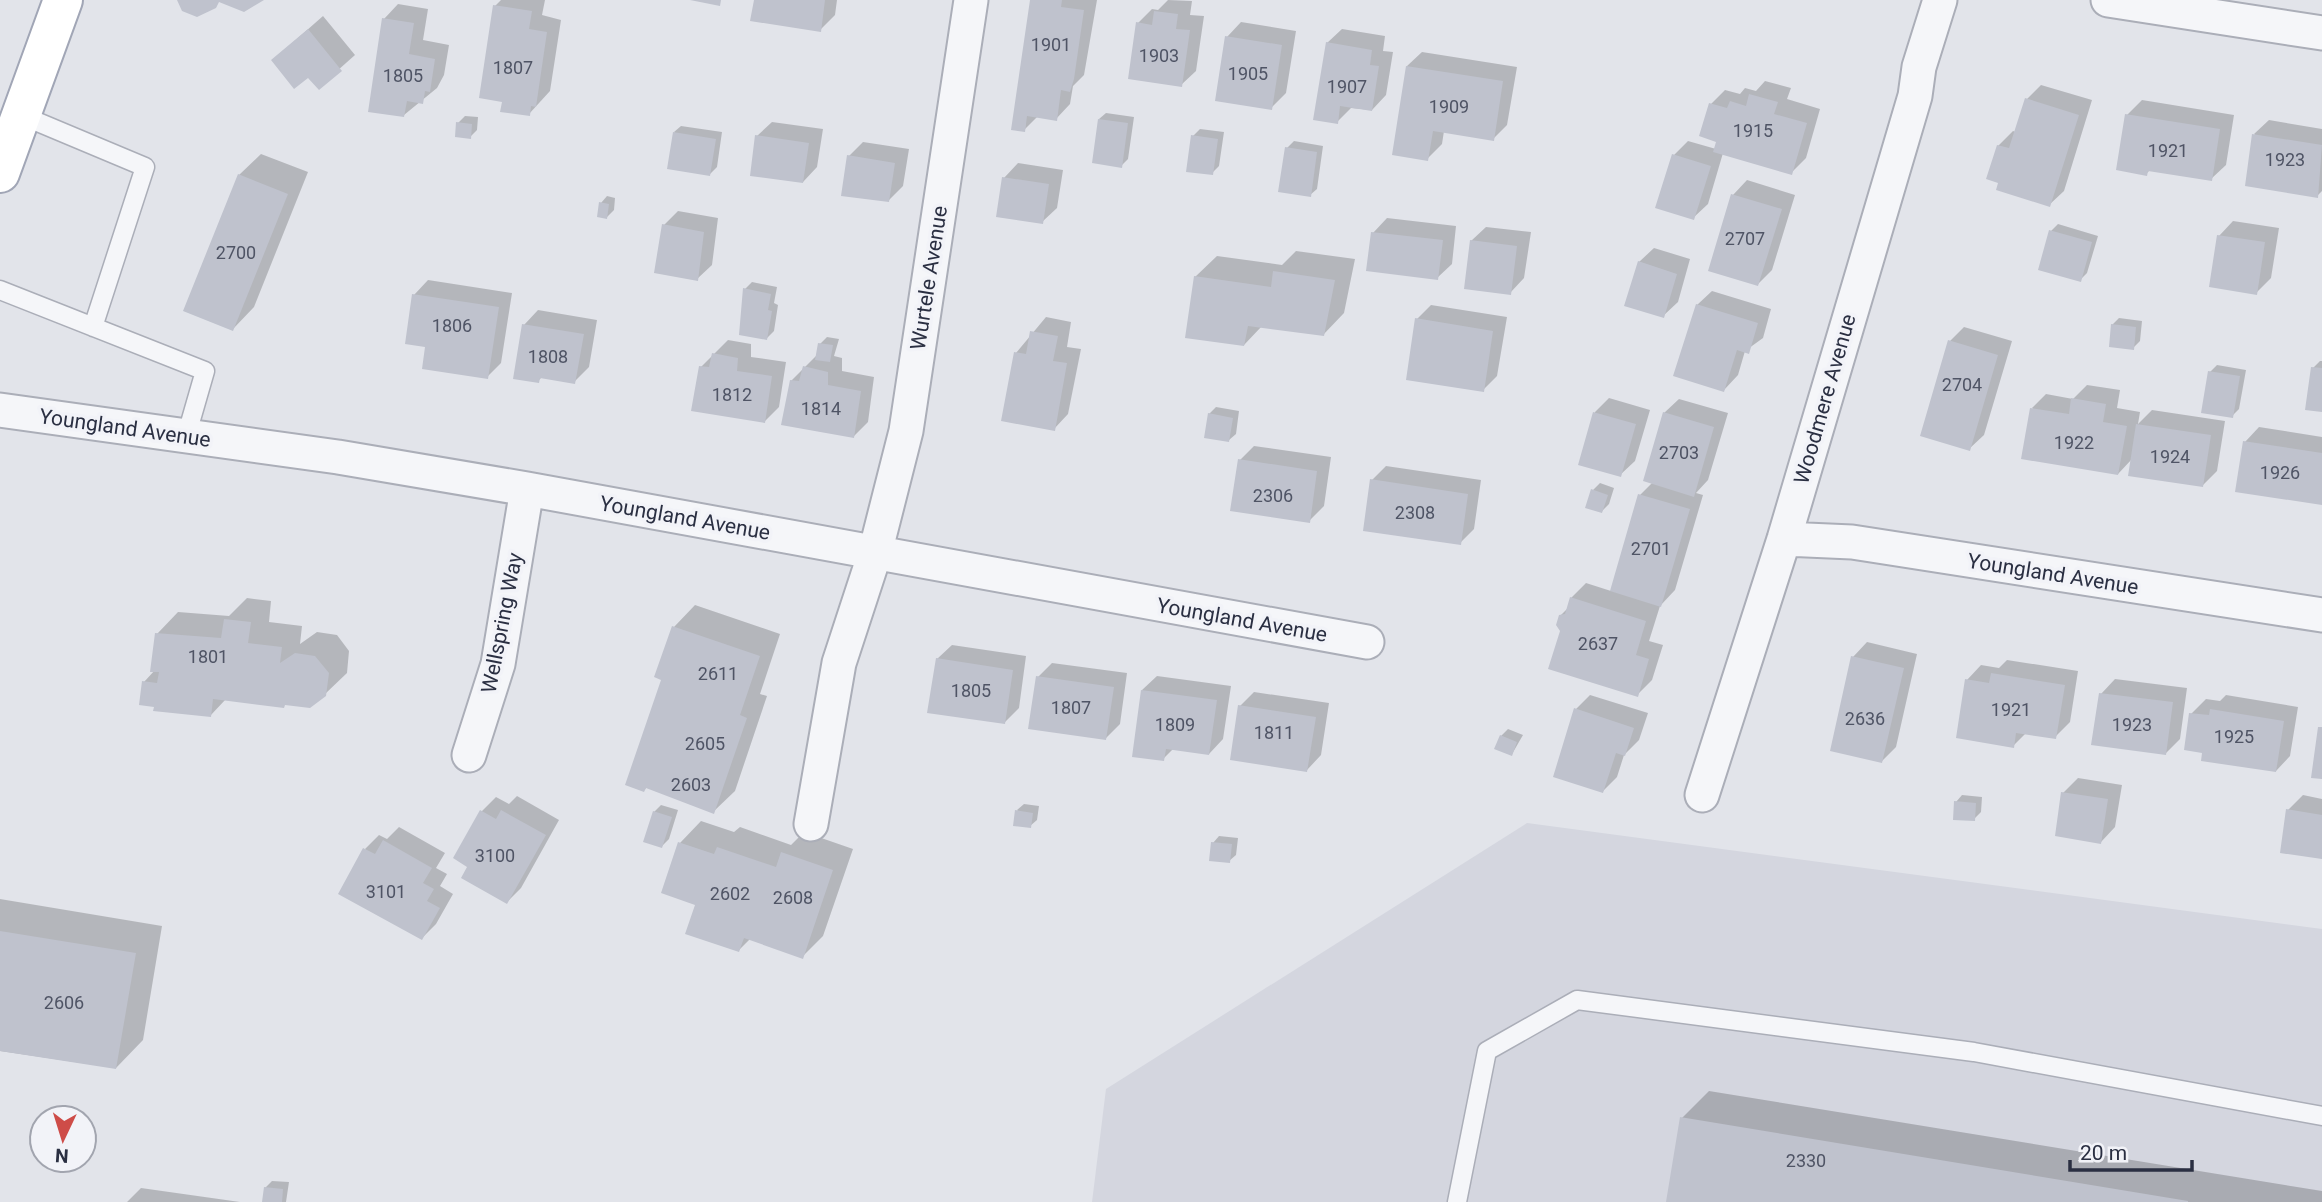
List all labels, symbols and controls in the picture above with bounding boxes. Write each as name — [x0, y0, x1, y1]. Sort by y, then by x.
house number: 1901 — [1031, 34, 1071, 55]
house number: 1903 — [1139, 45, 1179, 66]
house number: 1807 — [493, 57, 533, 78]
house number: 1905 — [1228, 63, 1268, 84]
house number: 1805 — [383, 65, 423, 86]
house number: 1907 — [1327, 76, 1367, 97]
house number: 1909 — [1429, 96, 1469, 117]
house number: 1915 — [1733, 120, 1773, 141]
house number: 1921 — [2148, 140, 2188, 161]
house number: 1923 — [2265, 149, 2305, 170]
street label: Wurtele Avenue — [906, 204, 952, 352]
house number: 2707 — [1725, 228, 1765, 249]
house number: 2700 — [216, 242, 256, 263]
street label: Woodmere Avenue — [1789, 311, 1861, 487]
house number: 1806 — [432, 315, 472, 336]
house number: 1808 — [528, 346, 568, 367]
house number: 2704 — [1942, 374, 1982, 395]
house number: 1812 — [712, 384, 752, 405]
house number: 1814 — [801, 398, 841, 419]
street label: Youngland Avenue — [38, 404, 212, 452]
house number: 1922 — [2054, 432, 2094, 453]
house number: 2703 — [1659, 442, 1699, 463]
house number: 1924 — [2150, 446, 2190, 467]
house number: 1926 — [2260, 462, 2300, 483]
house number: 2306 — [1253, 485, 1293, 506]
street label: Youngland Avenue — [598, 491, 772, 545]
house number: 2308 — [1395, 502, 1435, 523]
house number: 2701 — [1631, 538, 1671, 559]
street label: Youngland Avenue — [1966, 549, 2140, 599]
street label: Wellspring Way — [477, 551, 527, 695]
street label: Youngland Avenue — [1155, 593, 1329, 647]
house number: 2637 — [1578, 633, 1618, 654]
house number: 1801 — [188, 646, 228, 667]
house number: 2611 — [698, 663, 738, 684]
house number: 1805 — [951, 680, 991, 701]
house number: 1807 — [1051, 697, 1091, 718]
house number: 1921 — [1991, 699, 2031, 720]
house number: 2636 — [1845, 708, 1885, 729]
house number: 1809 — [1155, 714, 1195, 735]
house number: 1923 — [2112, 714, 2152, 735]
house number: 1811 — [1254, 722, 1294, 743]
house number: 1925 — [2214, 726, 2254, 747]
house number: 2605 — [685, 733, 725, 754]
house number: 2603 — [671, 774, 711, 795]
house number: 3100 — [475, 845, 515, 866]
house number: 3101 — [366, 881, 406, 902]
house number: 2602 — [710, 883, 750, 904]
house number: 2608 — [773, 887, 813, 908]
house number: 2606 — [44, 992, 84, 1013]
north arrow — [28, 1104, 98, 1174]
scale bar — [2070, 1128, 2192, 1172]
text: 20 m — [2080, 1141, 2127, 1165]
text: N — [54, 1144, 69, 1167]
house number: 2330 — [1786, 1150, 1826, 1171]

